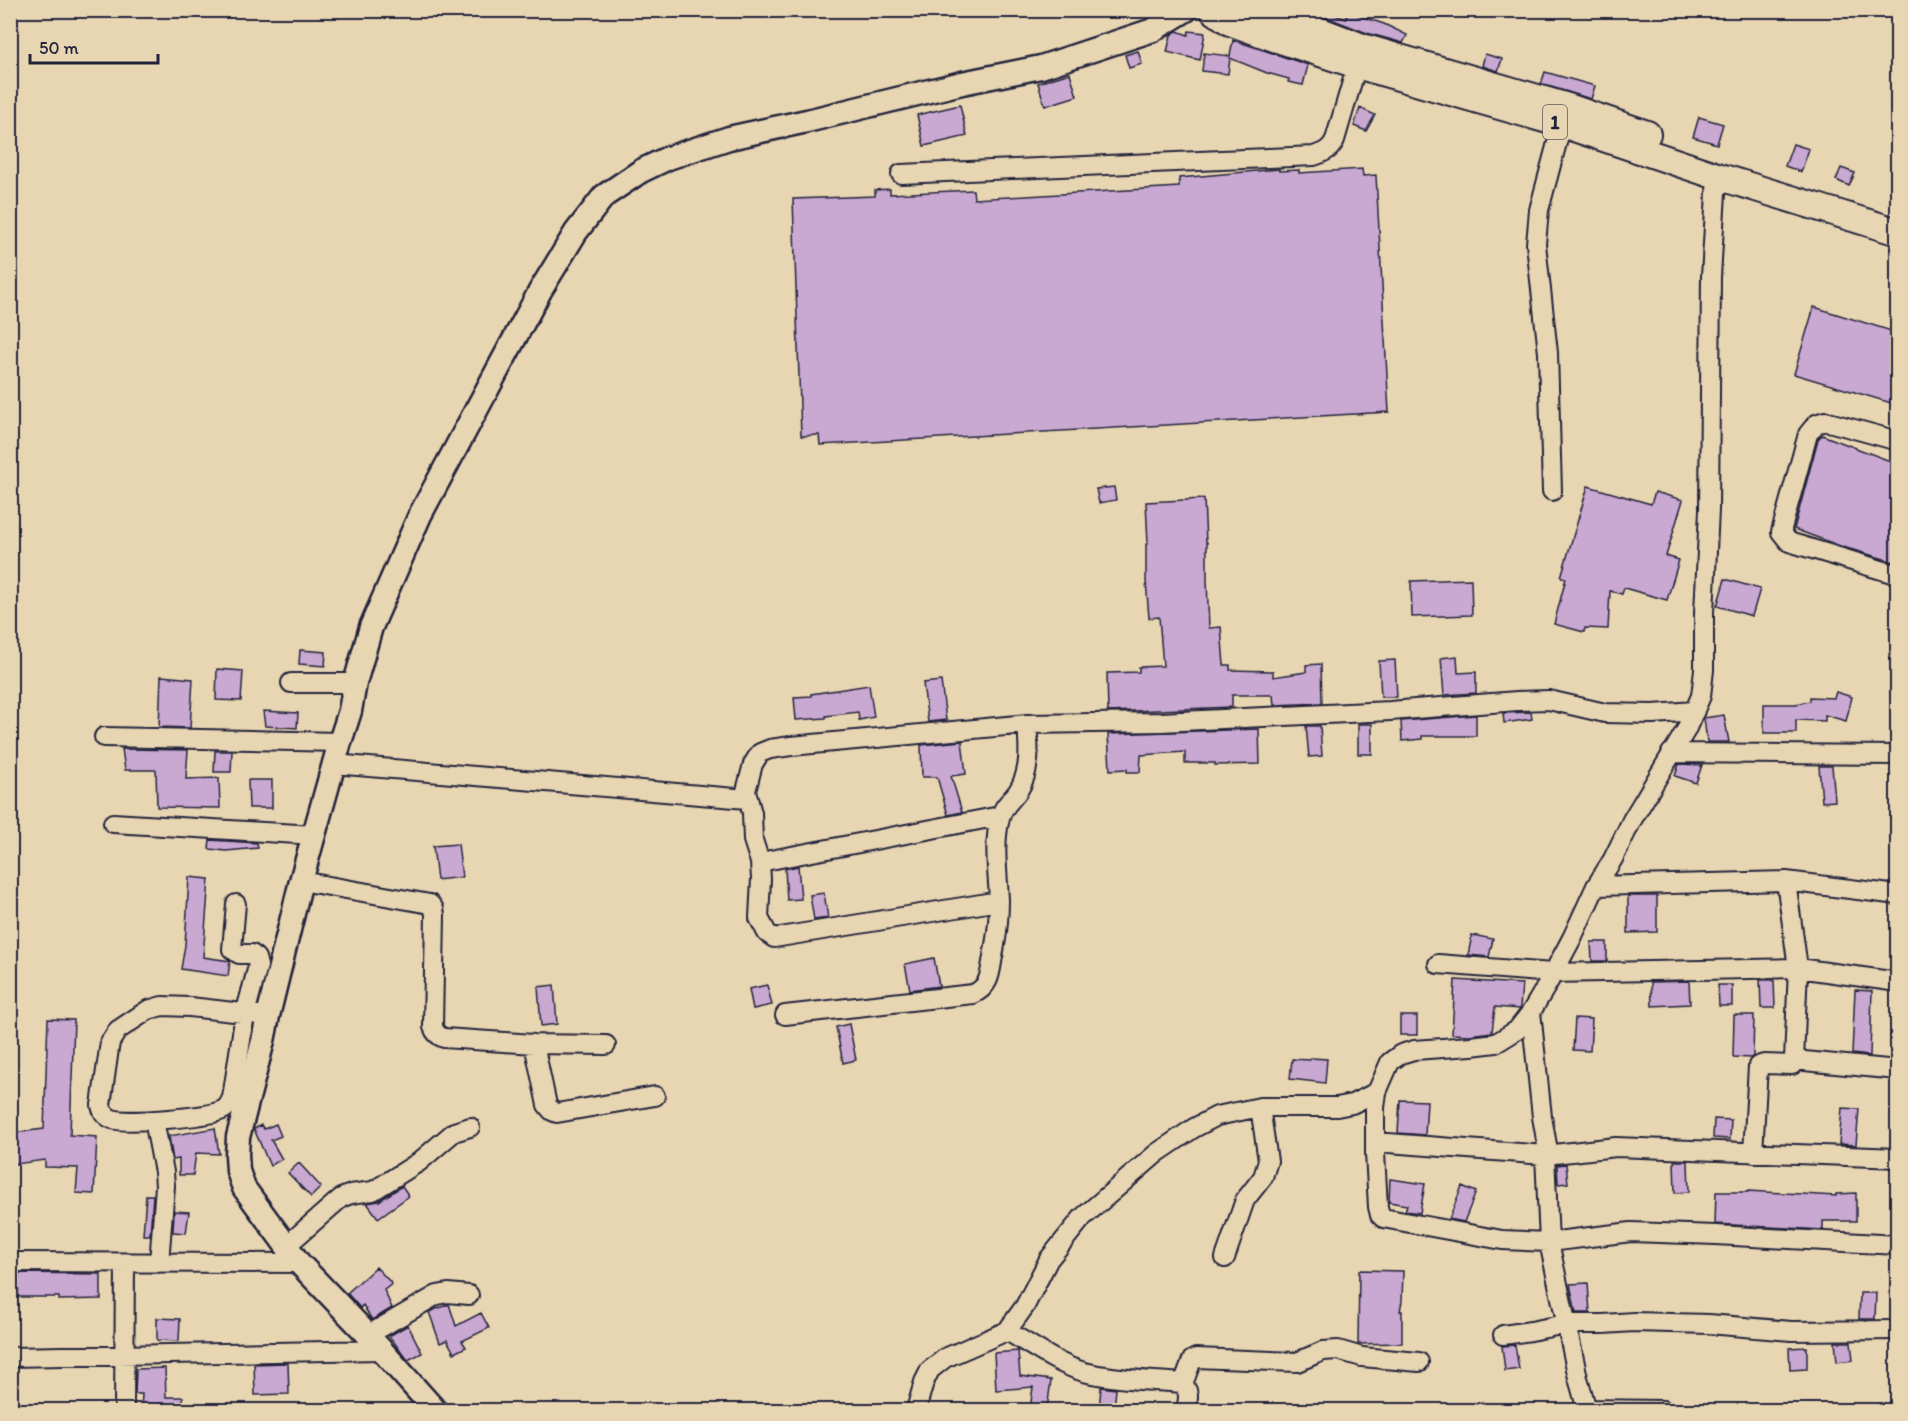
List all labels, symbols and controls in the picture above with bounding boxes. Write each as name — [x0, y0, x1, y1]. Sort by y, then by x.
scale bar — [30, 27, 158, 65]
text: 50 m — [39, 37, 79, 59]
road number: 1 — [1543, 105, 1567, 139]

